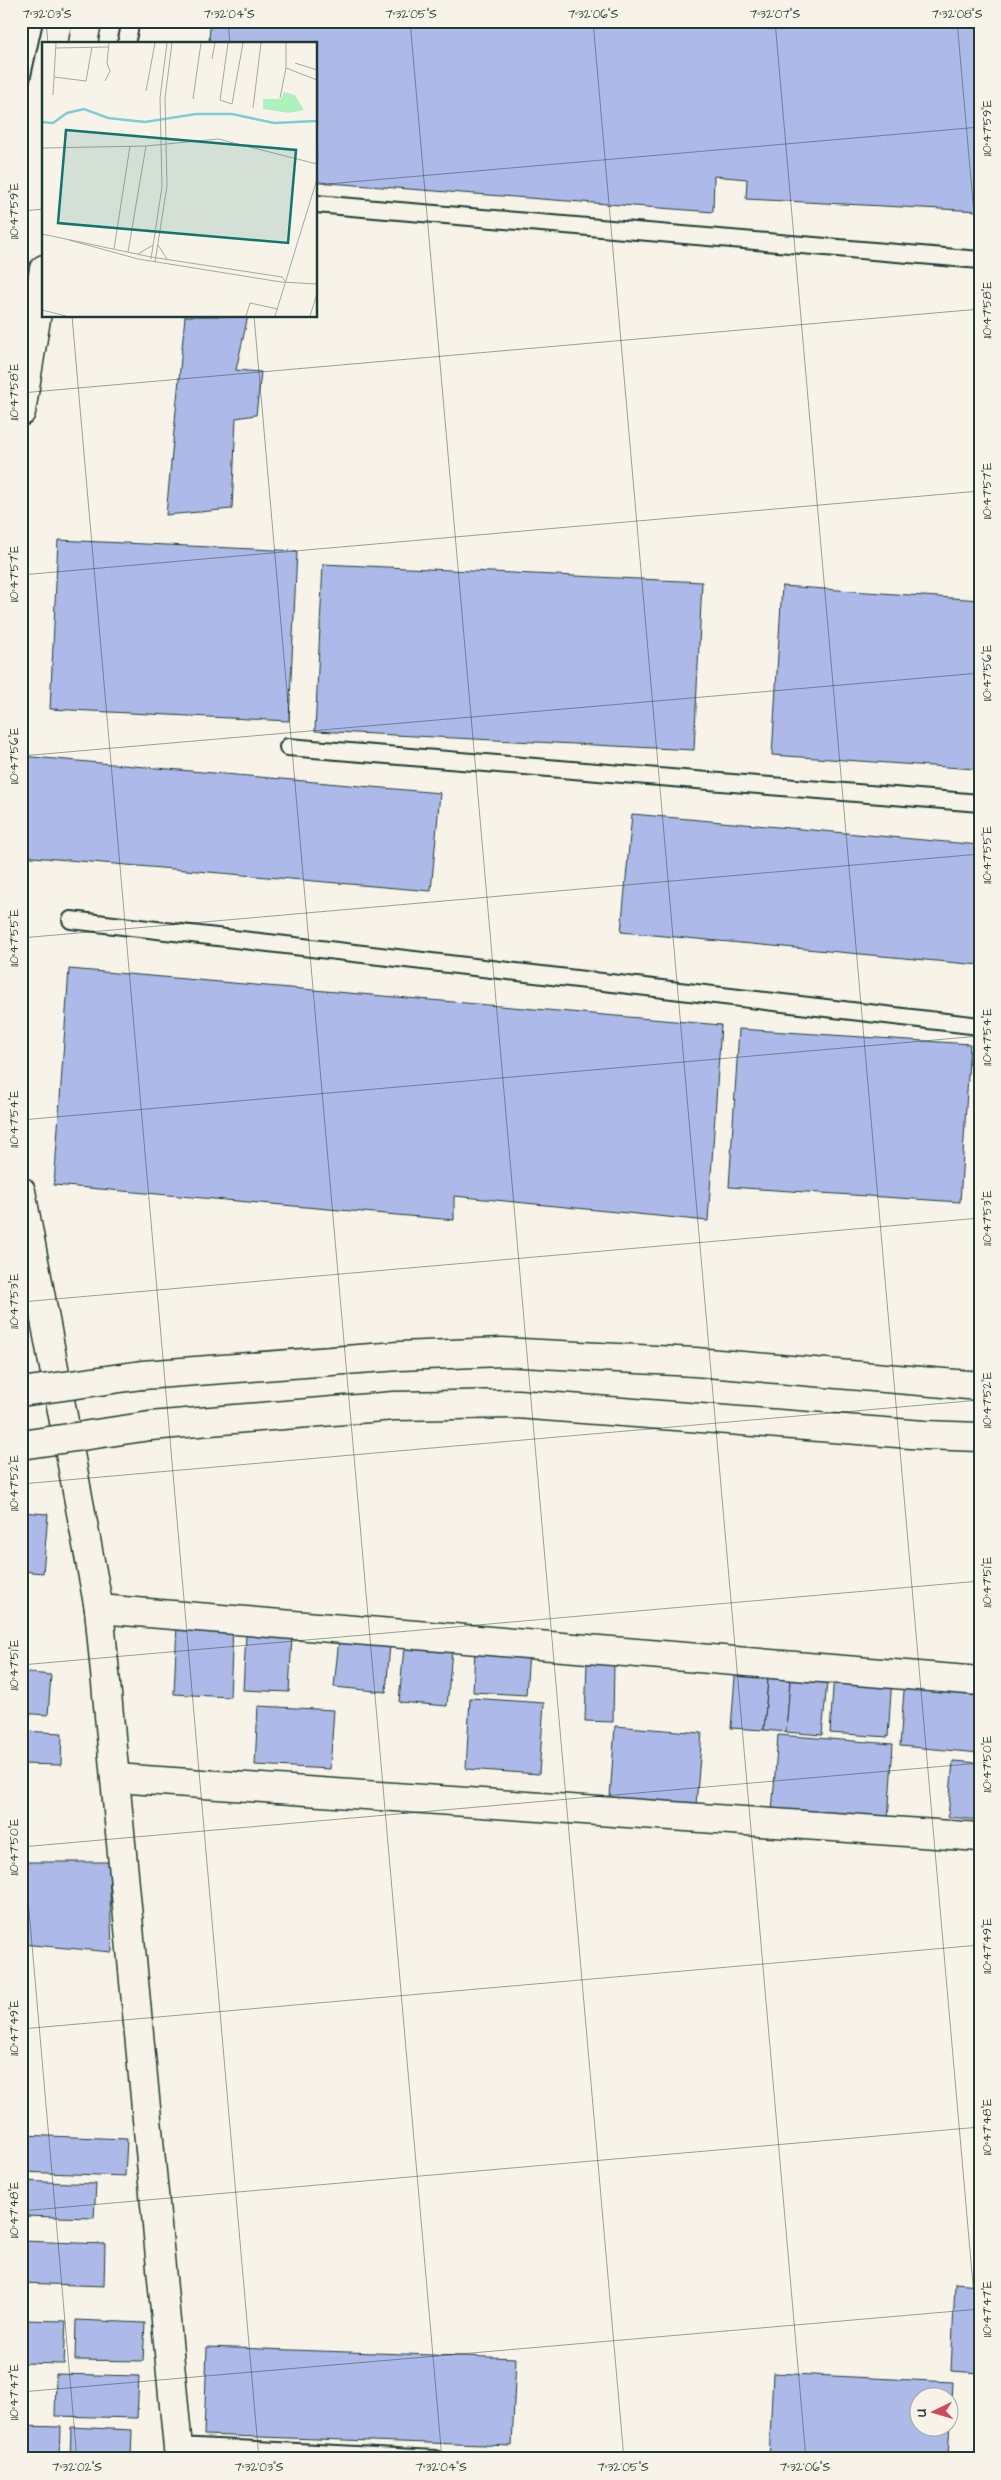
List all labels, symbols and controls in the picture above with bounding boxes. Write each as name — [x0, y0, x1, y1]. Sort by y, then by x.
text: 7°32'03"S — [22, 6, 72, 23]
text: 7°32'04"S — [203, 6, 255, 23]
text: 7°32'05"S — [385, 6, 437, 23]
text: 7°32'06"S — [568, 6, 619, 23]
text: 7°32'07"S — [750, 6, 801, 23]
text: 7°32'08"S — [932, 6, 983, 23]
inset map — [42, 42, 318, 318]
text: 110°47'59"E — [979, 100, 996, 156]
text: 110°47'59"E — [6, 183, 23, 239]
text: 110°47'58"E — [979, 282, 996, 339]
text: 110°47'58"E — [6, 364, 23, 421]
text: 110°47'57"E — [979, 463, 996, 519]
text: 110°47'57"E — [6, 546, 23, 602]
text: 110°47'56"E — [979, 645, 996, 701]
text: 110°47'56"E — [6, 728, 23, 784]
text: 110°47'55"E — [979, 826, 996, 884]
text: 110°47'55"E — [6, 909, 23, 967]
text: 110°47'54"E — [979, 1008, 996, 1066]
text: 110°47'54"E — [6, 1090, 23, 1148]
text: 110°47'53"E — [979, 1190, 996, 1246]
text: 110°47'53"E — [6, 1273, 23, 1329]
text: 110°47'52"E — [979, 1372, 996, 1428]
text: 110°47'52"E — [6, 1455, 23, 1511]
text: 110°47'51"E — [979, 1557, 996, 1607]
text: 110°47'51"E — [6, 1640, 23, 1690]
text: 110°47'50"E — [979, 1736, 996, 1792]
text: 110°47'50"E — [6, 1819, 23, 1875]
text: 110°47'49"E — [979, 1918, 996, 1974]
text: 110°47'49"E — [6, 2000, 23, 2056]
text: 110°47'48"E — [979, 2099, 996, 2155]
text: 110°47'48"E — [6, 2182, 23, 2238]
text: 110°47'47"E — [979, 2281, 996, 2337]
text: 110°47'47"E — [6, 2364, 23, 2420]
north arrow — [908, 2388, 958, 2438]
text: U — [912, 2408, 932, 2418]
text: 7°32'02"S — [52, 2459, 102, 2476]
text: 7°32'03"S — [234, 2459, 284, 2476]
text: 7°32'04"S — [415, 2459, 467, 2476]
text: 7°32'05"S — [597, 2459, 649, 2476]
text: 7°32'06"S — [780, 2459, 831, 2476]

